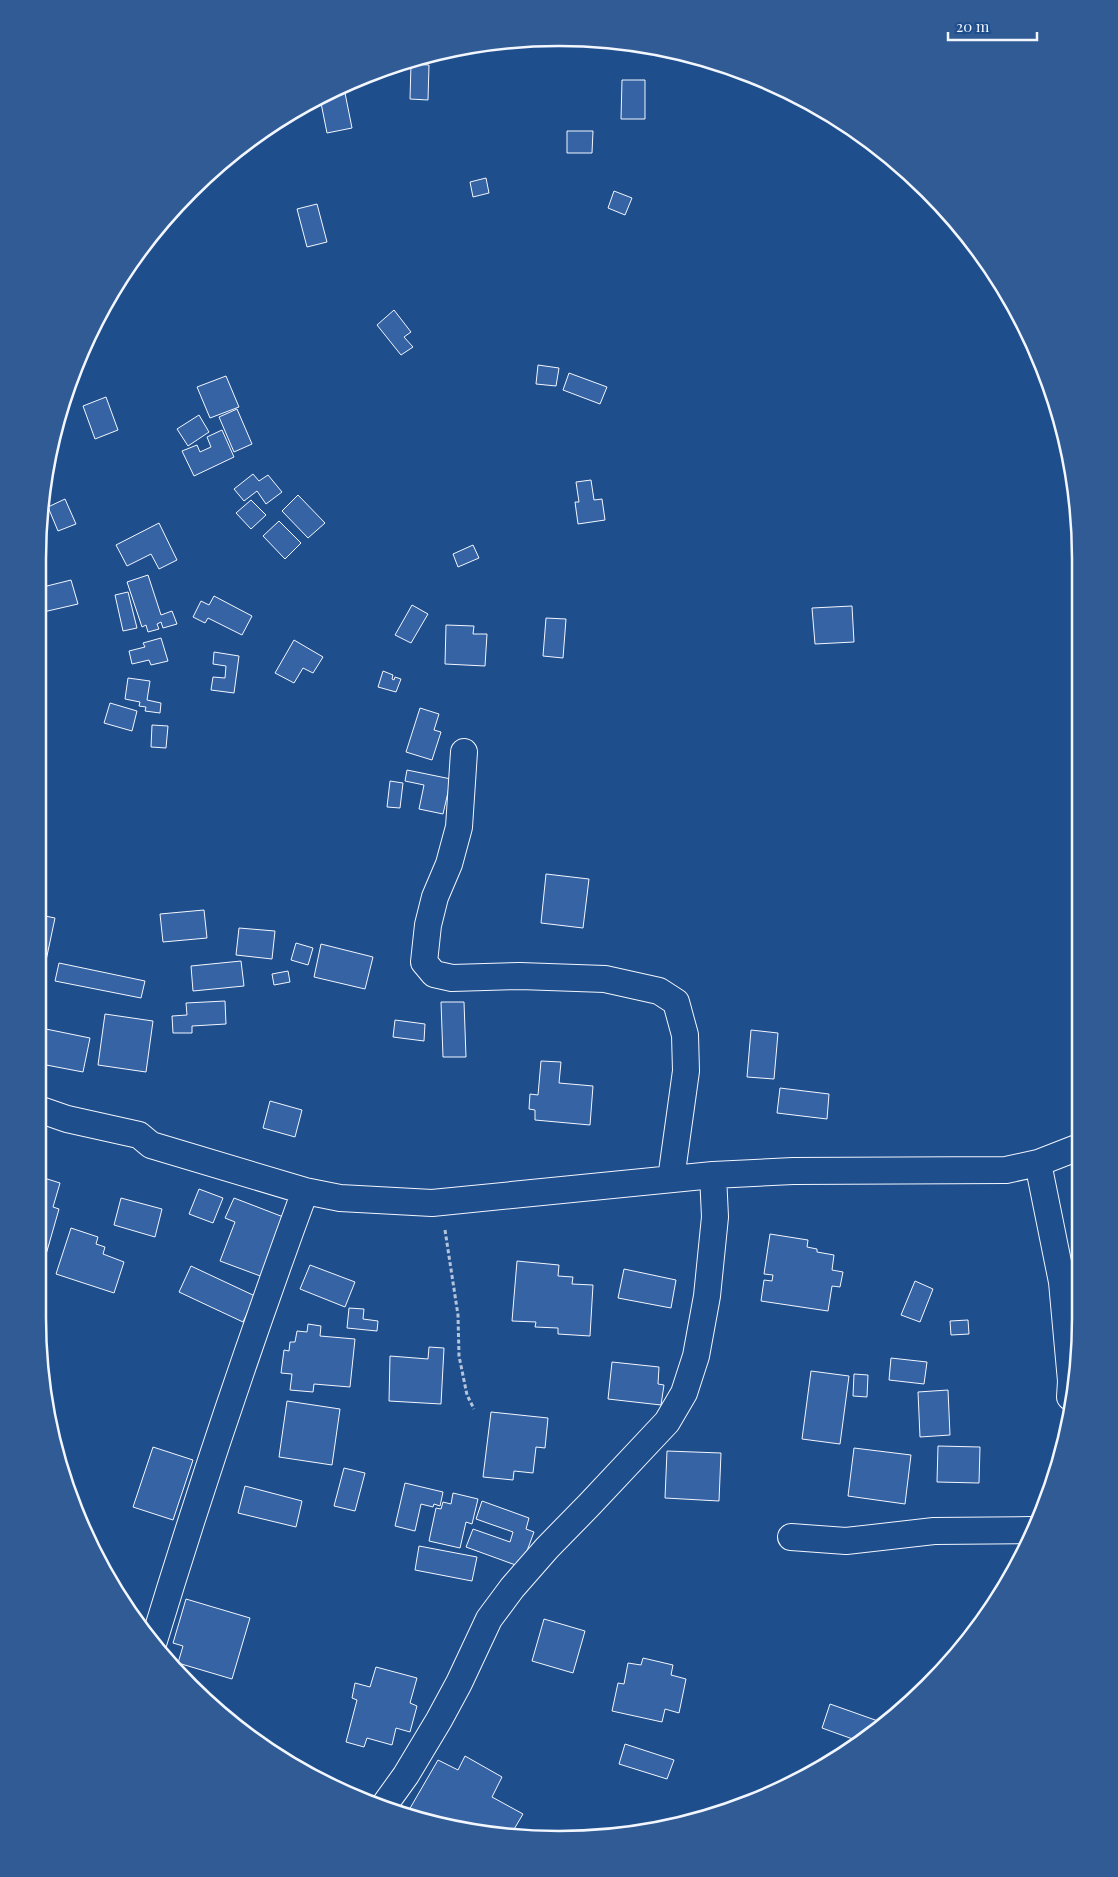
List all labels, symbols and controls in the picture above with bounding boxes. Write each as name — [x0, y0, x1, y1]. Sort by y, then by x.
scale bar — [948, 10, 1037, 42]
text: 20 m — [956, 16, 990, 36]

